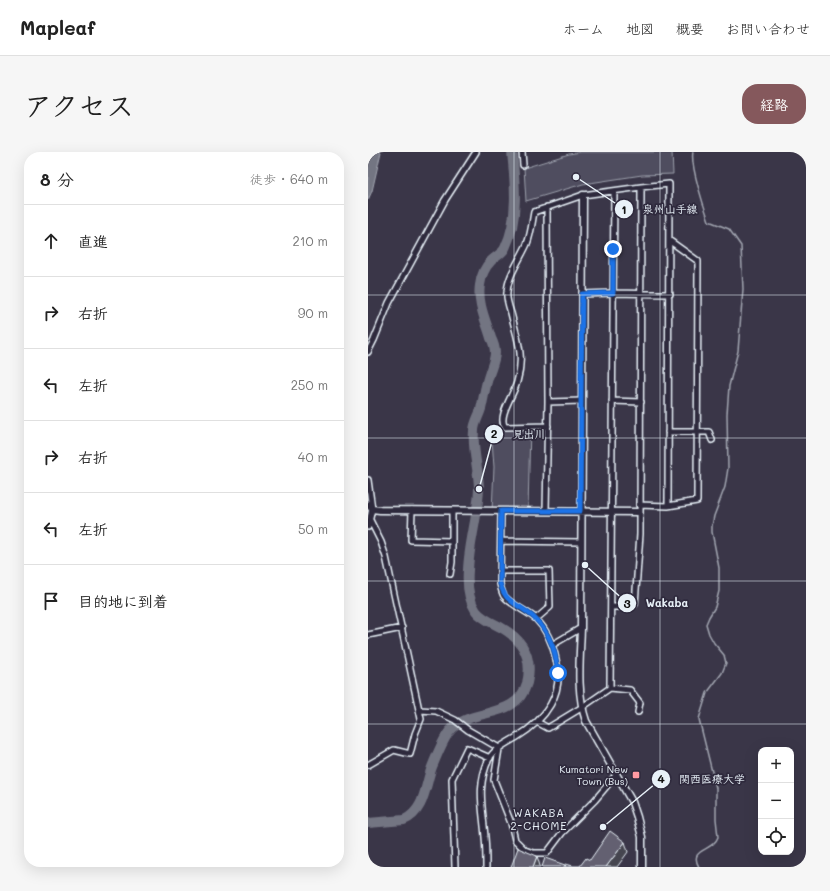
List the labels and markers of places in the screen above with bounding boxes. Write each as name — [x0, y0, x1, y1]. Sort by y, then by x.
callout: 泉州山手線 — [614, 198, 705, 221]
callout: 見出川 — [484, 423, 553, 446]
callout: Wakaba — [617, 592, 696, 615]
place label: Kumatori New Town (Bus) — [559, 762, 628, 788]
callout: 関西医療大学 — [651, 768, 753, 791]
marker: Kumatori New Town (Bus) — [631, 770, 641, 780]

